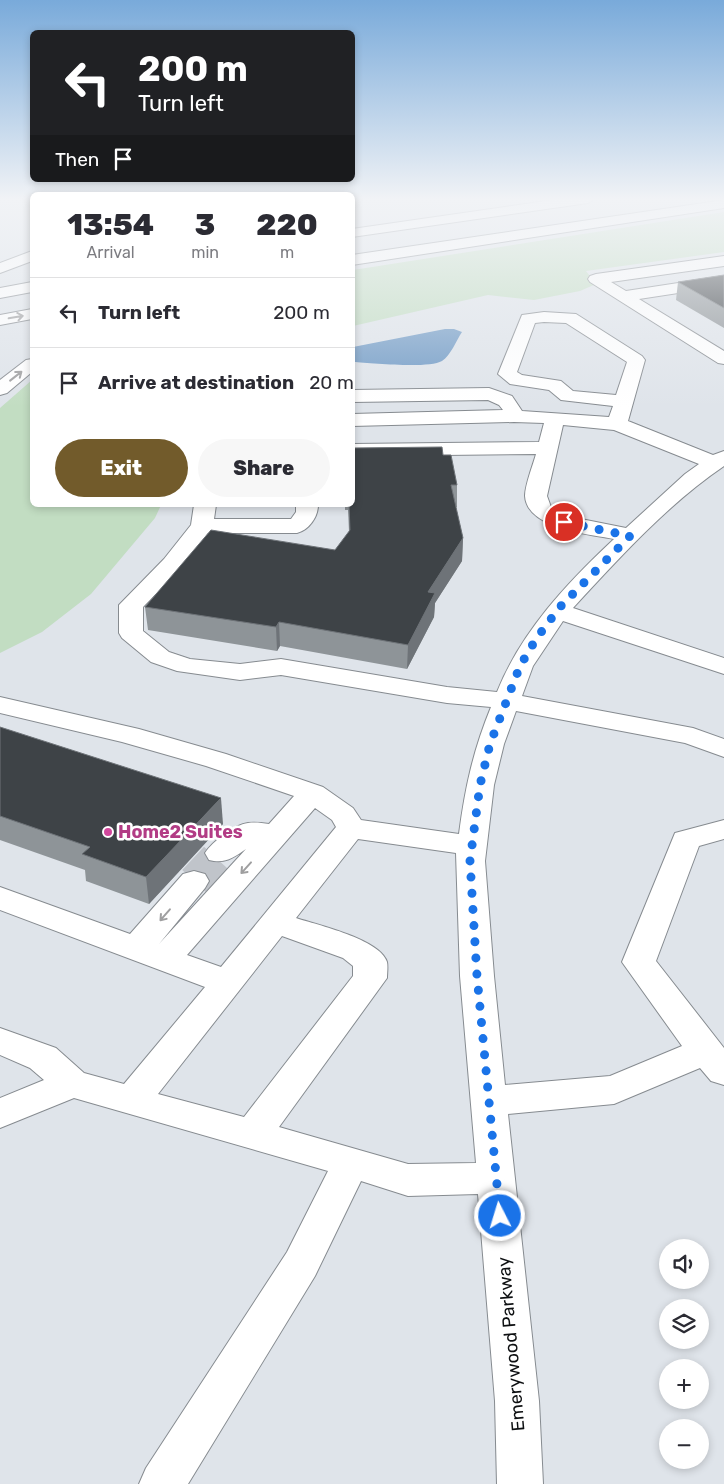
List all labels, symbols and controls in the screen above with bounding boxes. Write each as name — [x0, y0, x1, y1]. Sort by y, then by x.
text: 200 m — [138, 48, 248, 90]
icon: left — [55, 50, 120, 115]
text: Turn left — [138, 90, 224, 117]
icon: arrive — [109, 145, 137, 173]
text: Then — [55, 148, 99, 171]
text: 13:54 — [67, 207, 154, 243]
text: 3 — [195, 207, 215, 243]
text: 220 — [256, 207, 318, 243]
text: Arrival — [87, 243, 135, 262]
text: min — [191, 243, 219, 262]
text: m — [280, 243, 294, 262]
icon: left — [55, 299, 83, 327]
text: Turn left — [98, 301, 180, 324]
text: 200 m — [273, 301, 330, 324]
one-way arrow — [8, 311, 24, 321]
icon: arrive — [55, 369, 83, 397]
one-way arrow — [9, 370, 22, 381]
text: Arrive at destination — [98, 371, 294, 394]
text: 20 m — [309, 371, 354, 394]
button: Exit — [55, 439, 188, 497]
button: Share — [198, 439, 330, 497]
pin — [543, 501, 585, 543]
icon: arrive — [550, 508, 578, 536]
place label: Home2 Suites — [118, 821, 243, 843]
marker: Home2 Suites — [102, 826, 114, 838]
one-way arrow — [241, 861, 252, 874]
one-way arrow — [159, 908, 171, 921]
position arrow — [473, 1189, 525, 1241]
map controls — [659, 1239, 709, 1469]
button: sound — [659, 1239, 709, 1289]
street label: Emerywood Parkway — [492, 1256, 530, 1432]
button: layers — [659, 1299, 709, 1349]
button: + — [659, 1359, 709, 1409]
button: − — [659, 1419, 709, 1469]

